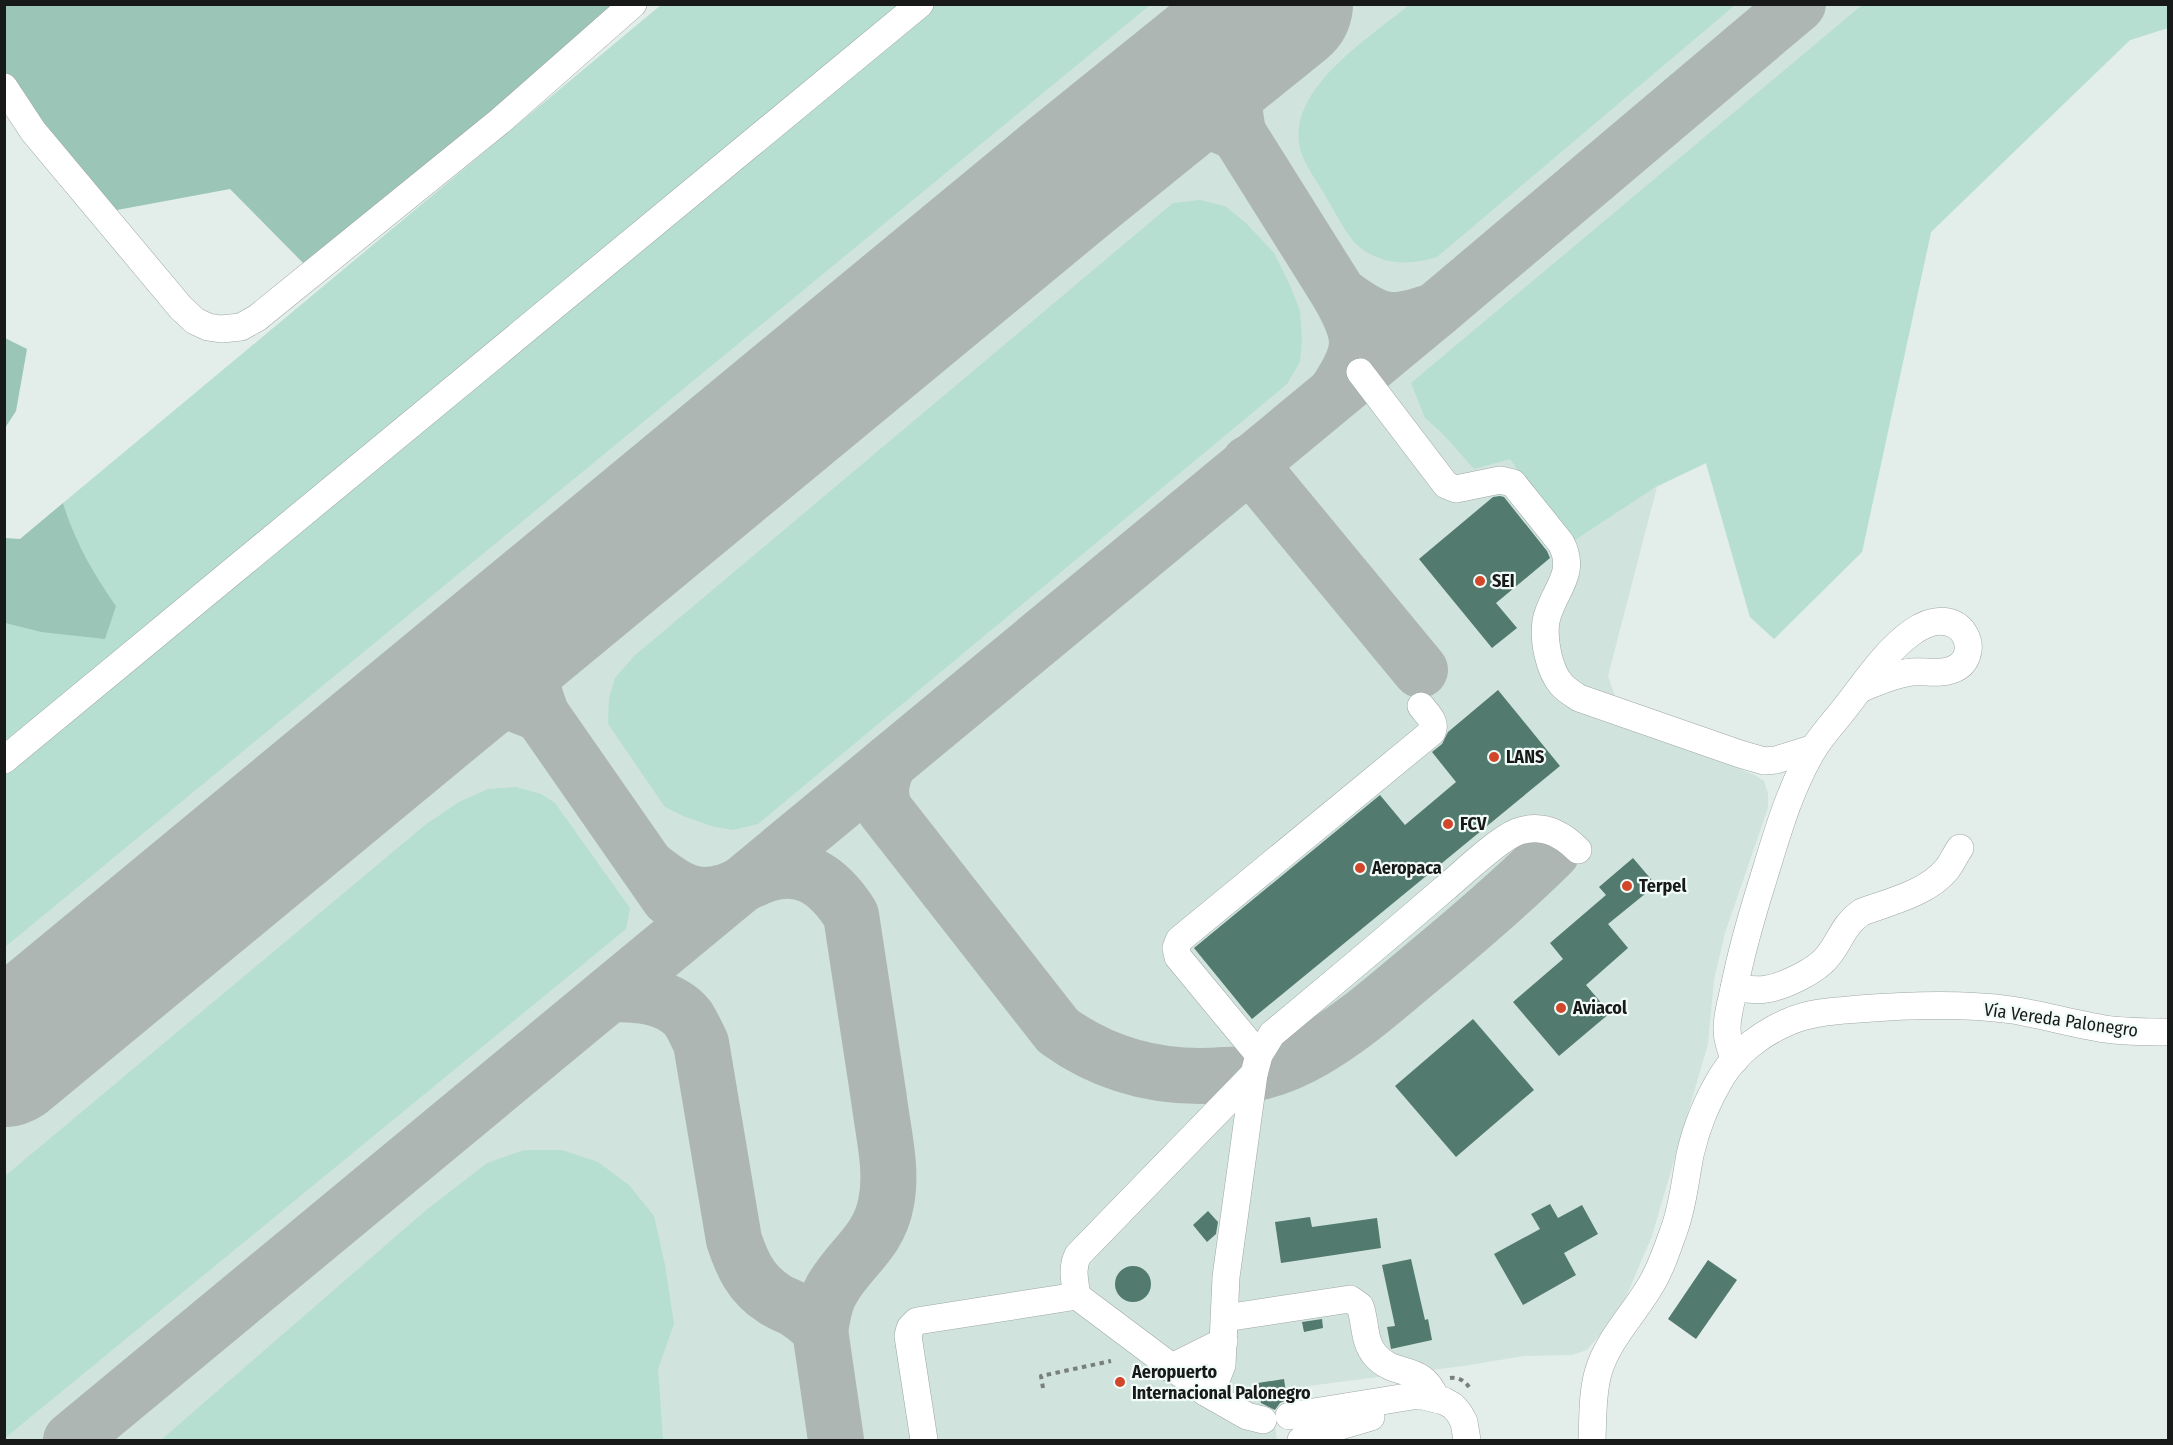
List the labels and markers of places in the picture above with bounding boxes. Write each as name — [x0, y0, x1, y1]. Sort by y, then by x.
place label: SEI — [1492, 570, 1515, 592]
marker: SEI — [1473, 574, 1487, 588]
place label: LANS — [1506, 746, 1544, 768]
marker: LANS — [1487, 750, 1501, 764]
place label: FCV — [1460, 813, 1487, 835]
marker: FCV — [1441, 817, 1455, 831]
place label: Aeropaca — [1371, 857, 1442, 879]
marker: Aeropaca — [1353, 861, 1367, 875]
place label: Terpel — [1639, 875, 1686, 897]
marker: Terpel — [1620, 879, 1634, 893]
place label: Aviacol — [1572, 997, 1627, 1019]
marker: Aviacol — [1554, 1001, 1568, 1015]
place label: Aeropuerto Internacional Palonegro — [1131, 1361, 1311, 1404]
marker: Aeropuerto Internacional Palonegro — [1113, 1375, 1127, 1389]

